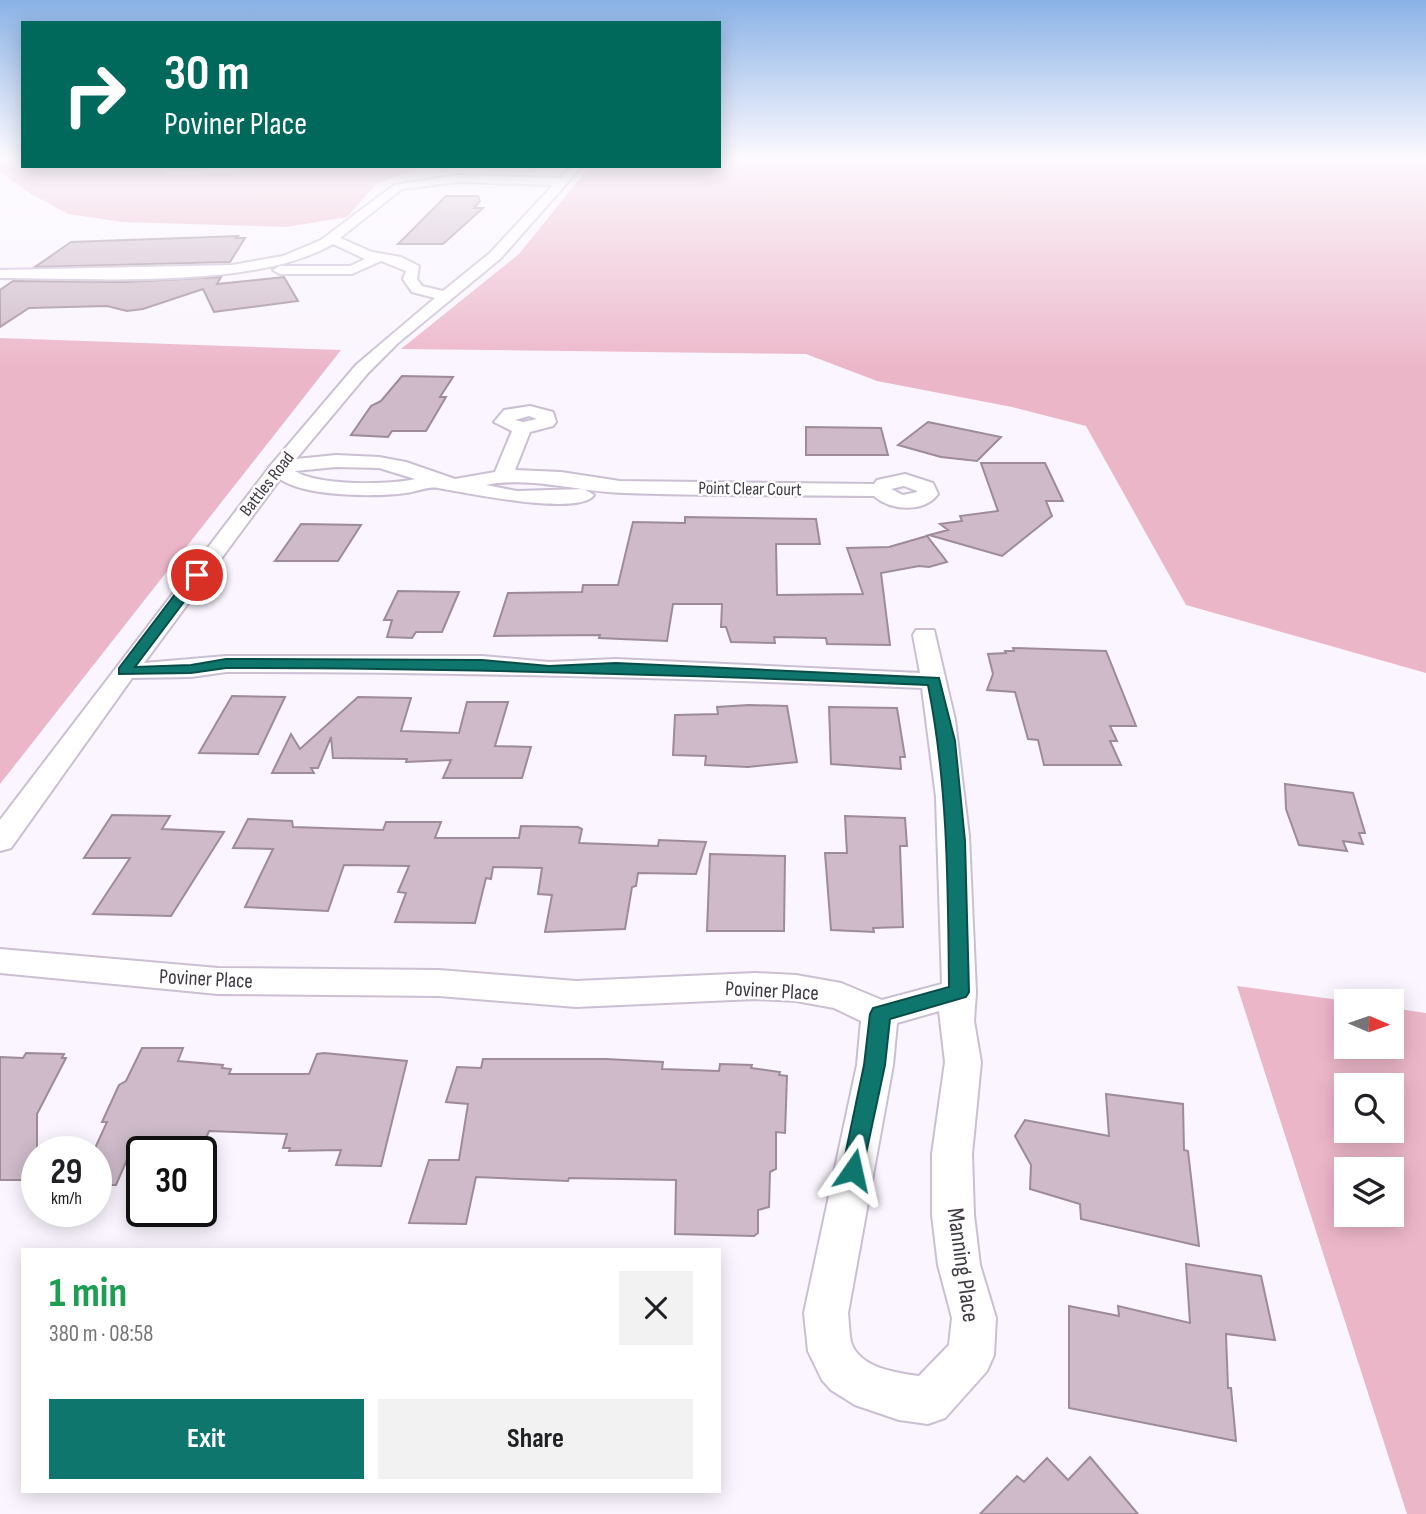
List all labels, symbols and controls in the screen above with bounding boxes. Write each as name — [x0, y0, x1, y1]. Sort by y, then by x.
text: 30 m — [164, 45, 249, 104]
icon: right — [49, 49, 140, 140]
text: Poviner Place — [164, 105, 307, 144]
street label: Battles Road — [235, 448, 299, 520]
street label: Point Clear Court — [698, 478, 802, 500]
pin — [167, 545, 227, 605]
icon: arrive — [178, 556, 216, 594]
street label: Poviner Place — [158, 964, 254, 994]
street label: Poviner Place — [724, 976, 820, 1006]
north arrow — [1334, 989, 1404, 1059]
map controls — [1334, 989, 1404, 1227]
button: search — [1334, 1073, 1404, 1143]
position arrow — [816, 1133, 890, 1207]
speed limit sign: 30 — [126, 1136, 217, 1227]
text: 29 — [51, 1151, 82, 1194]
button: layers — [1334, 1157, 1404, 1227]
text: km/h — [51, 1188, 82, 1209]
street label: Manning Place — [941, 1206, 985, 1324]
text: 1 min — [49, 1268, 127, 1319]
button: close — [619, 1271, 693, 1345]
text: 380 m · 08:58 — [49, 1320, 153, 1348]
button: Exit — [49, 1399, 364, 1479]
button: Share — [378, 1399, 693, 1479]

